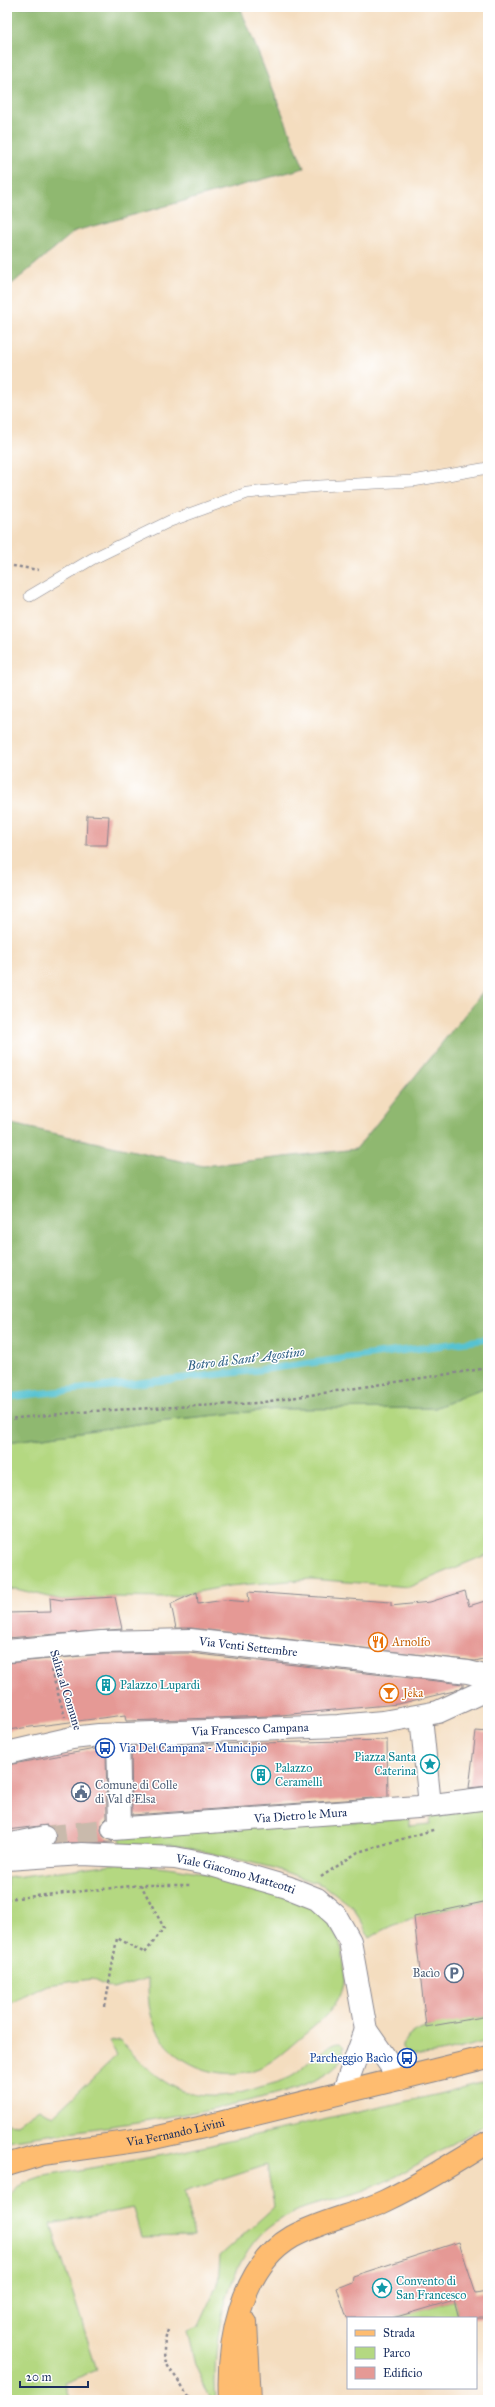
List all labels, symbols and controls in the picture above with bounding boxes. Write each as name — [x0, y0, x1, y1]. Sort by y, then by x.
water label: Botro di Sant' Agostino — [185, 1344, 306, 1374]
restaurant icon: Arnolfo — [367, 1631, 389, 1653]
street label: Via Venti Settembre — [197, 1634, 298, 1659]
place label: Arnolfo — [391, 1635, 431, 1649]
street label: Salita al Comune — [47, 1648, 85, 1732]
building icon: Palazzo Lupardi — [95, 1674, 117, 1696]
place label: Palazzo Lupardi — [120, 1678, 201, 1692]
bar icon: Jeka — [378, 1682, 400, 1704]
place label: Jeka — [401, 1686, 424, 1701]
street label: Via Francesco Campana — [190, 1720, 310, 1739]
bus stop icon: Via Del Campana - Municipio — [94, 1737, 116, 1759]
place label: Via Del Campana - Municipio — [118, 1741, 267, 1755]
place label: Piazza Santa Caterina — [354, 1750, 417, 1778]
place icon: Piazza Santa Caterina — [419, 1753, 441, 1775]
place label: Palazzo Ceramelli — [275, 1761, 323, 1789]
building icon: Palazzo Ceramelli — [250, 1764, 272, 1786]
place label: Comune di Colle di Val d'Elsa — [95, 1778, 177, 1806]
public building icon: Comune di Colle di Val d'Elsa — [70, 1781, 92, 1803]
street label: Via Dietro le Mura — [252, 1805, 349, 1826]
street label: Viale Giacomo Matteotti — [174, 1851, 298, 1897]
parking icon: Bacìo — [443, 1962, 465, 1984]
place label: Bacìo — [413, 1966, 440, 1980]
bus stop icon: Parcheggio Bacìo — [396, 2047, 418, 2069]
place label: Parcheggio Bacìo — [310, 2051, 393, 2066]
street label: Via Fernando Livini — [124, 2115, 227, 2149]
place label: Convento di San Francesco — [396, 2274, 466, 2302]
place icon: Convento di San Francesco — [371, 2277, 393, 2299]
legend — [347, 2317, 477, 2389]
text: Strada — [383, 2326, 416, 2340]
text: Parco — [383, 2346, 410, 2360]
scale bar — [20, 2363, 88, 2389]
text: Edificio — [383, 2366, 422, 2380]
text: 20 m — [26, 2370, 52, 2384]

